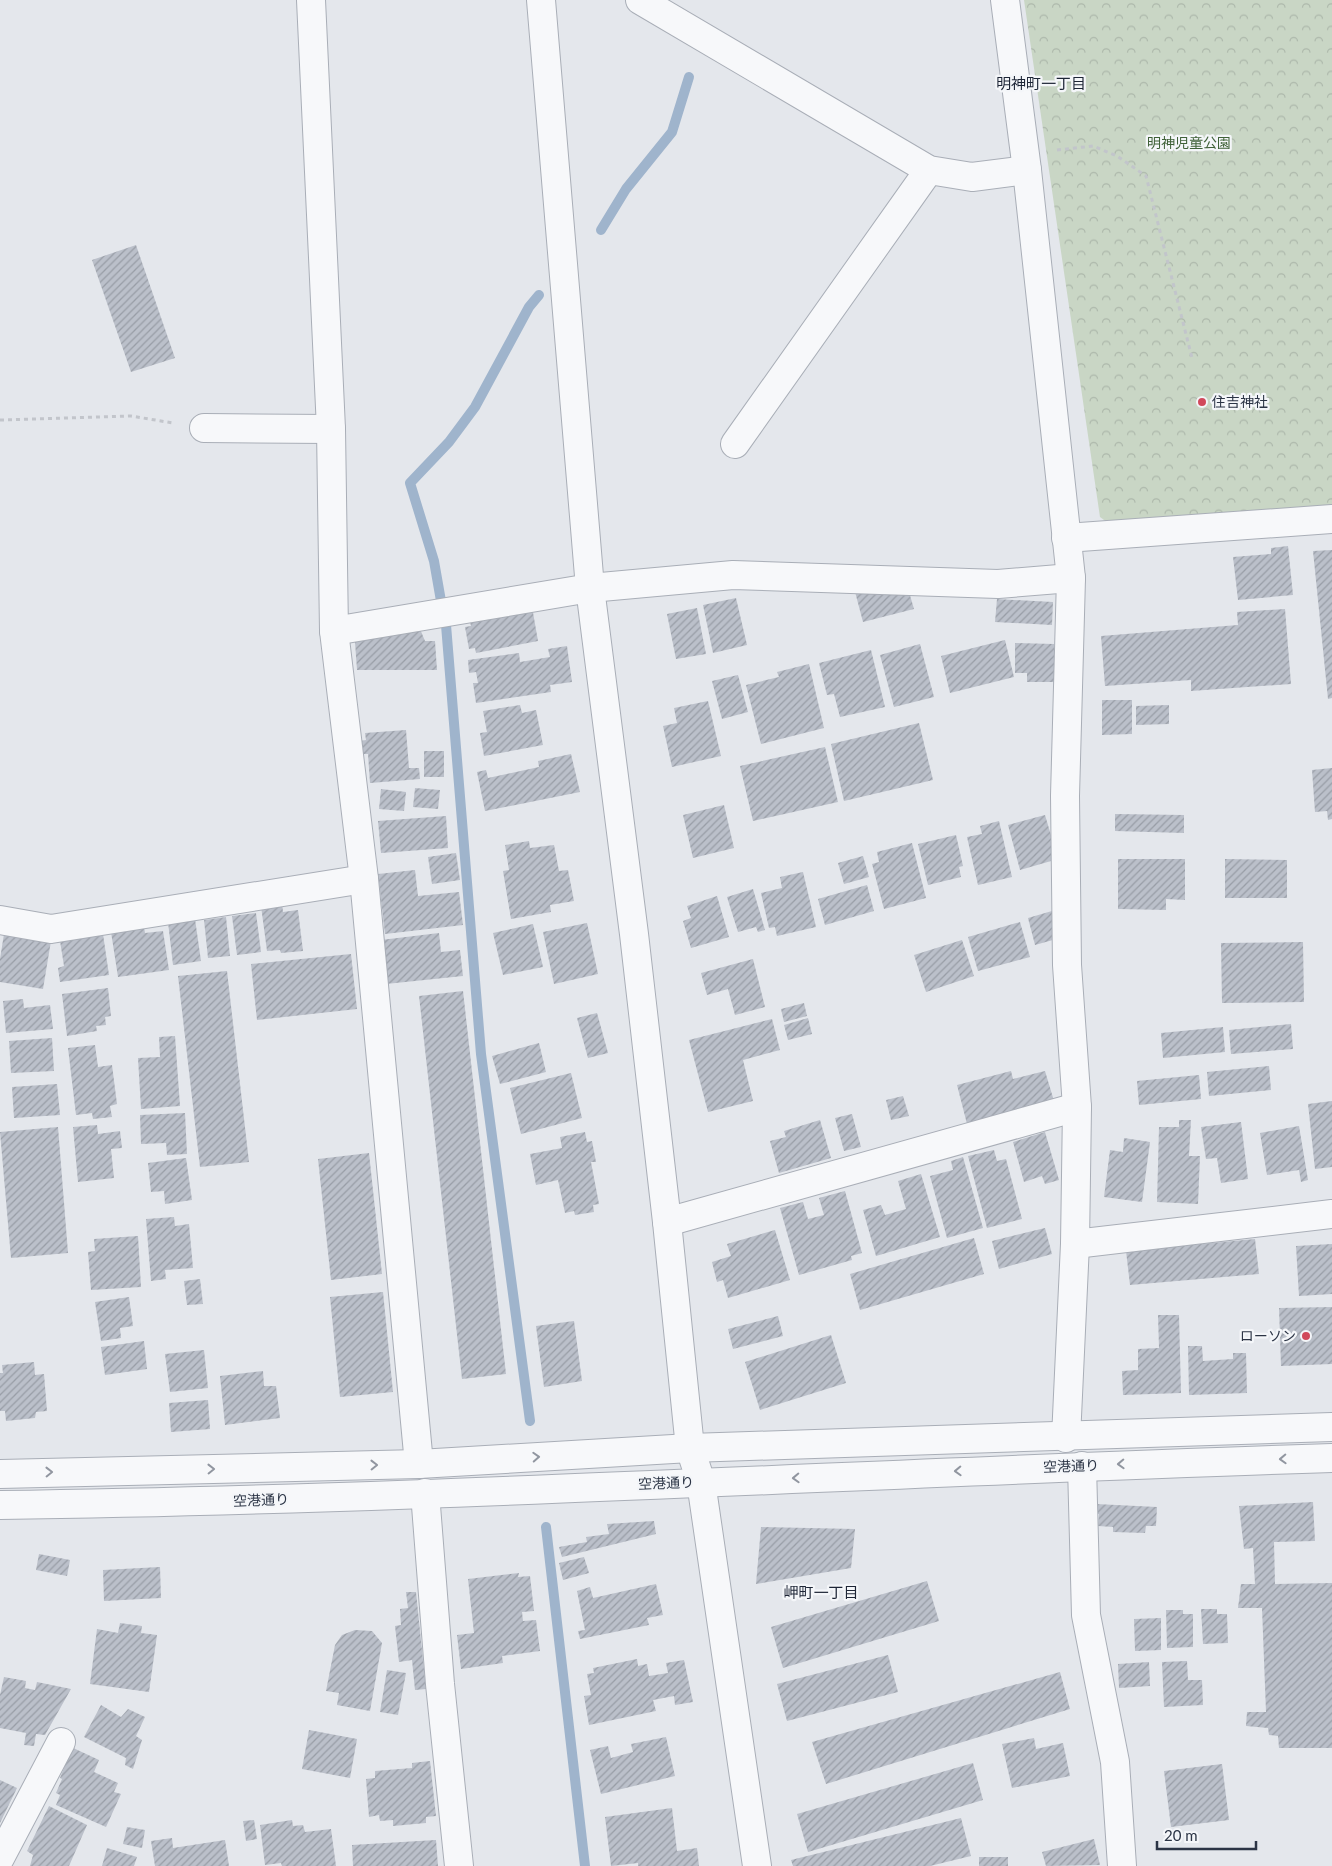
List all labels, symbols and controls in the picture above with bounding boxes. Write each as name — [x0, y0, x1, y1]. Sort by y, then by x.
district label: 明神町一丁目 — [996, 74, 1086, 92]
park label: 明神児童公園 — [1147, 134, 1231, 151]
place label: 住吉神社 — [1212, 393, 1268, 410]
marker: 住吉神社 — [1196, 396, 1208, 408]
place label: ローソン — [1240, 1327, 1296, 1344]
marker: ローソン — [1300, 1330, 1312, 1342]
one-way arrow — [532, 1452, 540, 1463]
one-way arrow — [1279, 1454, 1287, 1465]
street label: 空港通り — [1043, 1456, 1099, 1475]
one-way arrow — [1117, 1459, 1125, 1470]
one-way arrow — [370, 1460, 378, 1470]
one-way arrow — [208, 1464, 215, 1474]
one-way arrow — [954, 1465, 962, 1476]
one-way arrow — [45, 1467, 53, 1478]
one-way arrow — [792, 1472, 800, 1483]
street label: 空港通り — [638, 1473, 694, 1492]
street label: 空港通り — [233, 1490, 289, 1509]
district label: 岬町一丁目 — [783, 1583, 859, 1601]
scale bar — [1157, 1818, 1256, 1850]
text: 20 m — [1164, 1826, 1198, 1844]

